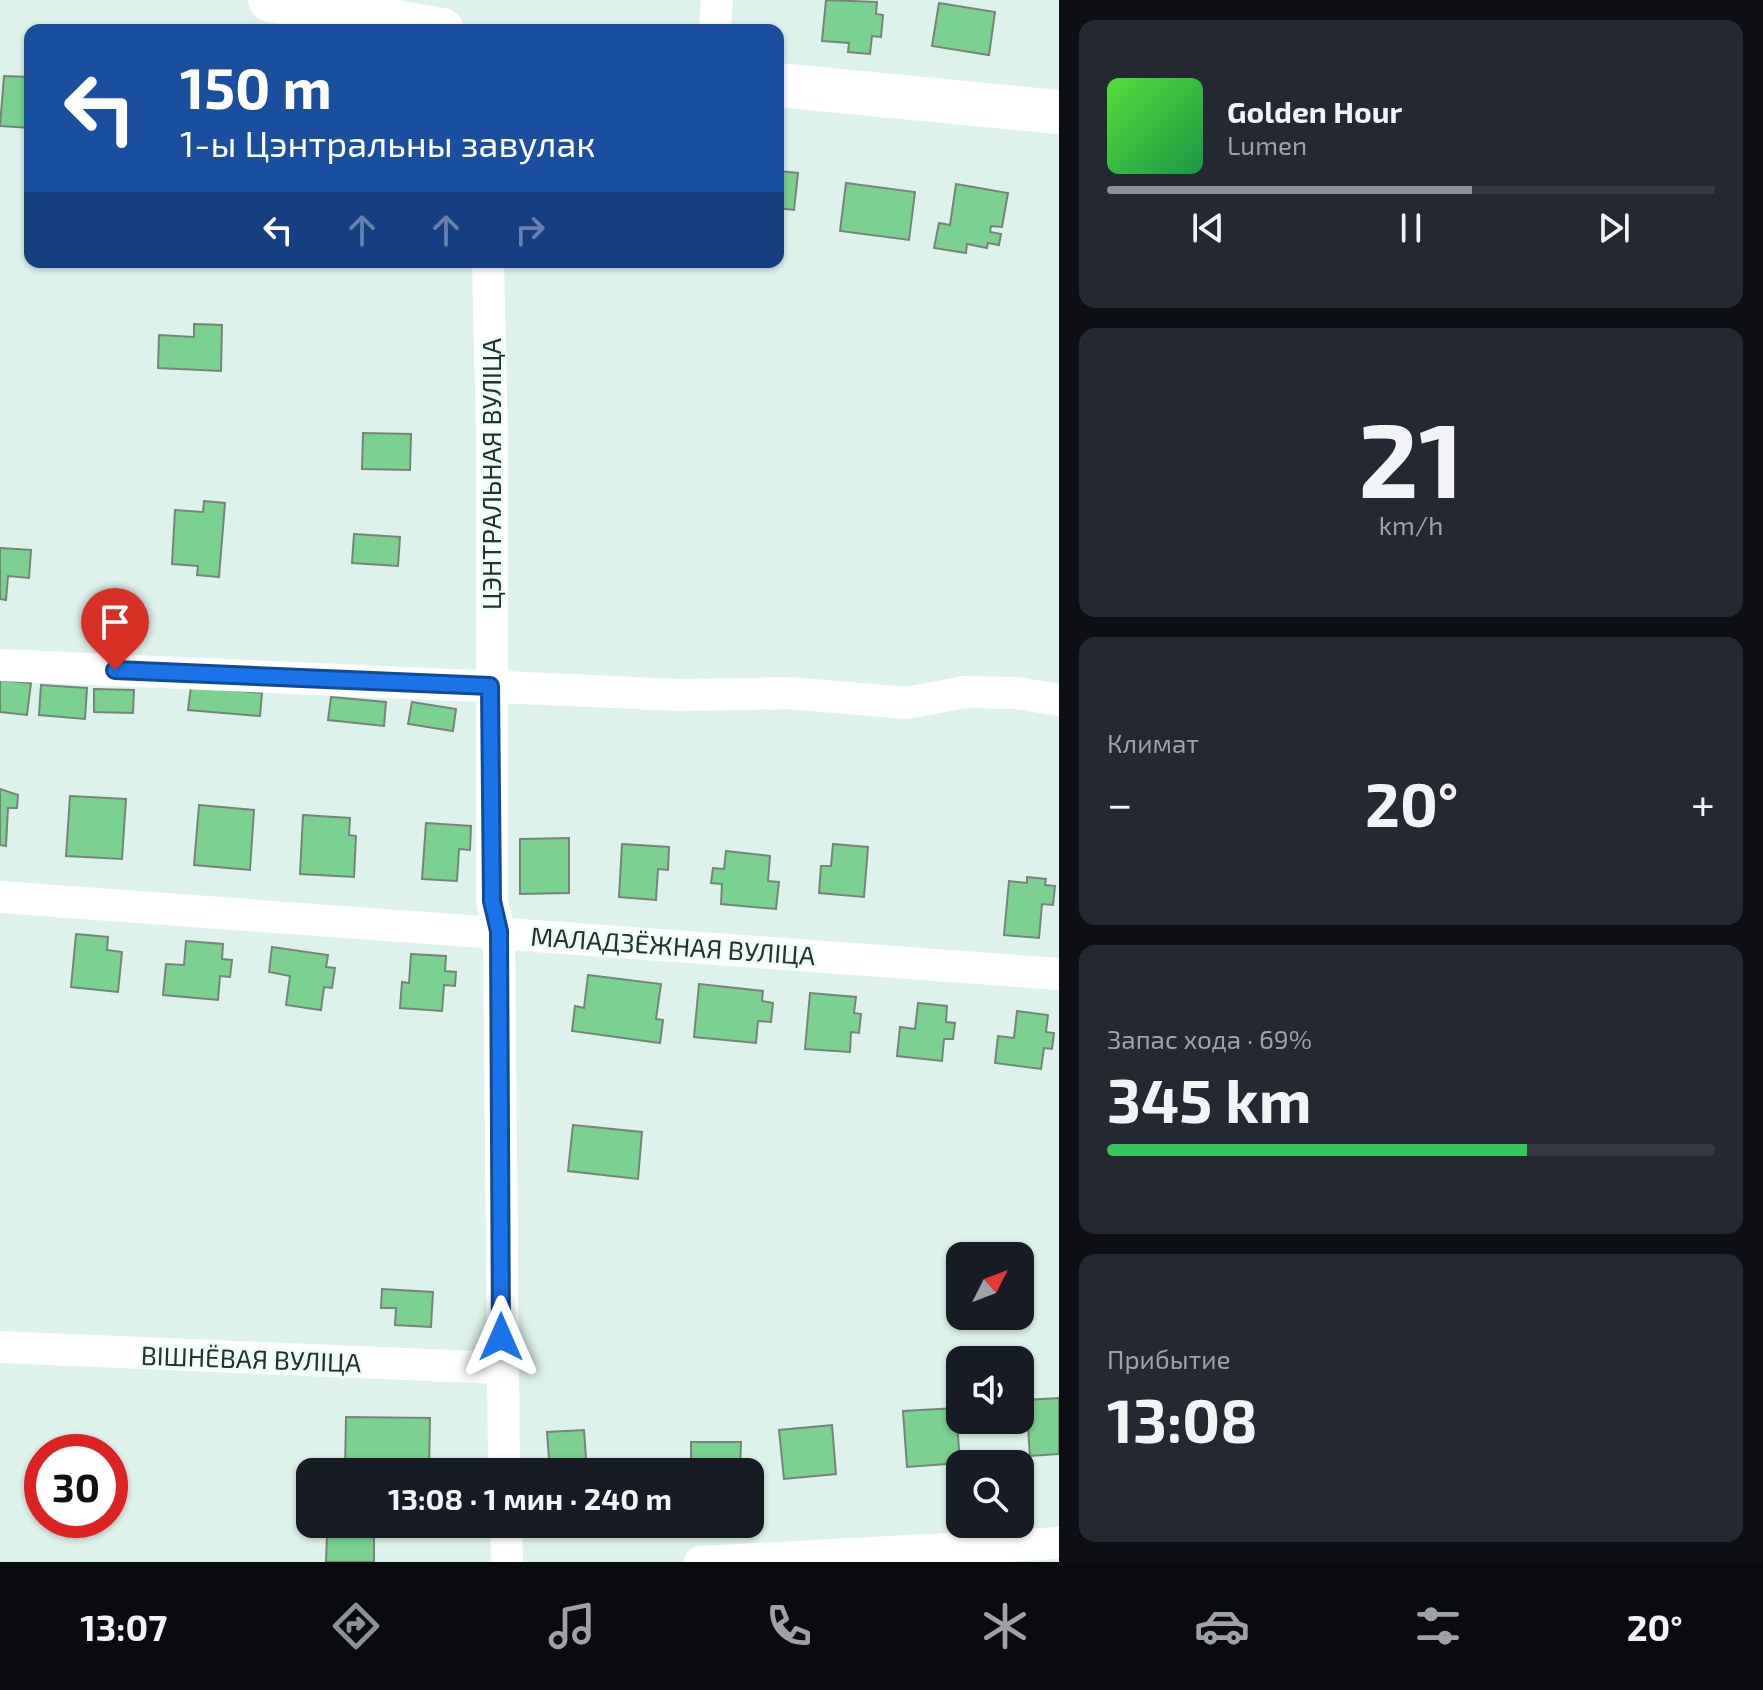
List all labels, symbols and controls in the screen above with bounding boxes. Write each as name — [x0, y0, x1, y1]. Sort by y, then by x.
text: 150 m — [180, 53, 332, 120]
icon: left — [48, 56, 152, 160]
text: Golden Hour — [1227, 93, 1402, 129]
text: 1-ы Цэнтральны завулак — [180, 121, 596, 164]
text: Lumen — [1227, 129, 1307, 160]
icon: previous — [1186, 206, 1230, 250]
icon: pause — [1389, 206, 1433, 250]
icon: next — [1592, 206, 1636, 250]
icon: left — [256, 208, 300, 252]
icon: ahead — [340, 208, 384, 252]
icon: ahead — [424, 208, 468, 252]
icon: right — [508, 208, 552, 252]
street label: ЦЭНТРАЛЬНАЯ ВУЛІЦА — [475, 338, 506, 610]
text: 21 — [1358, 394, 1464, 519]
text: km/h — [1379, 509, 1443, 540]
pin — [81, 588, 149, 670]
icon: arrive — [93, 600, 137, 644]
text: Климат — [1107, 727, 1199, 758]
text: 20° — [1365, 767, 1458, 839]
text: − — [1107, 776, 1133, 829]
text: + — [1691, 776, 1715, 829]
street label: МАЛАДЗЁЖНАЯ ВУЛІЦА — [530, 920, 816, 970]
text: Запас хода · 69% — [1107, 1023, 1312, 1054]
text: 345 km — [1107, 1063, 1312, 1135]
north arrow — [946, 1242, 1034, 1330]
map controls — [946, 1242, 1034, 1538]
position arrow — [459, 1295, 543, 1379]
street label: ВІШНЁВАЯ ВУЛІЦА — [140, 1339, 362, 1377]
text: Прибытие — [1107, 1343, 1231, 1374]
button: sound — [946, 1346, 1034, 1434]
text: 13:08 — [1107, 1383, 1258, 1455]
speed limit sign: 30 — [24, 1434, 128, 1538]
button: search — [946, 1450, 1034, 1538]
text: 13:08 · 1 мин · 240 m — [388, 1480, 672, 1516]
icon: directions — [328, 1598, 384, 1654]
icon: music — [544, 1598, 600, 1654]
icon: phone — [761, 1598, 817, 1654]
icon: climate — [977, 1598, 1033, 1654]
icon: car — [1194, 1598, 1250, 1654]
icon: filters — [1410, 1598, 1466, 1654]
text: 13:07 — [80, 1605, 167, 1648]
text: 20° — [1627, 1605, 1683, 1648]

